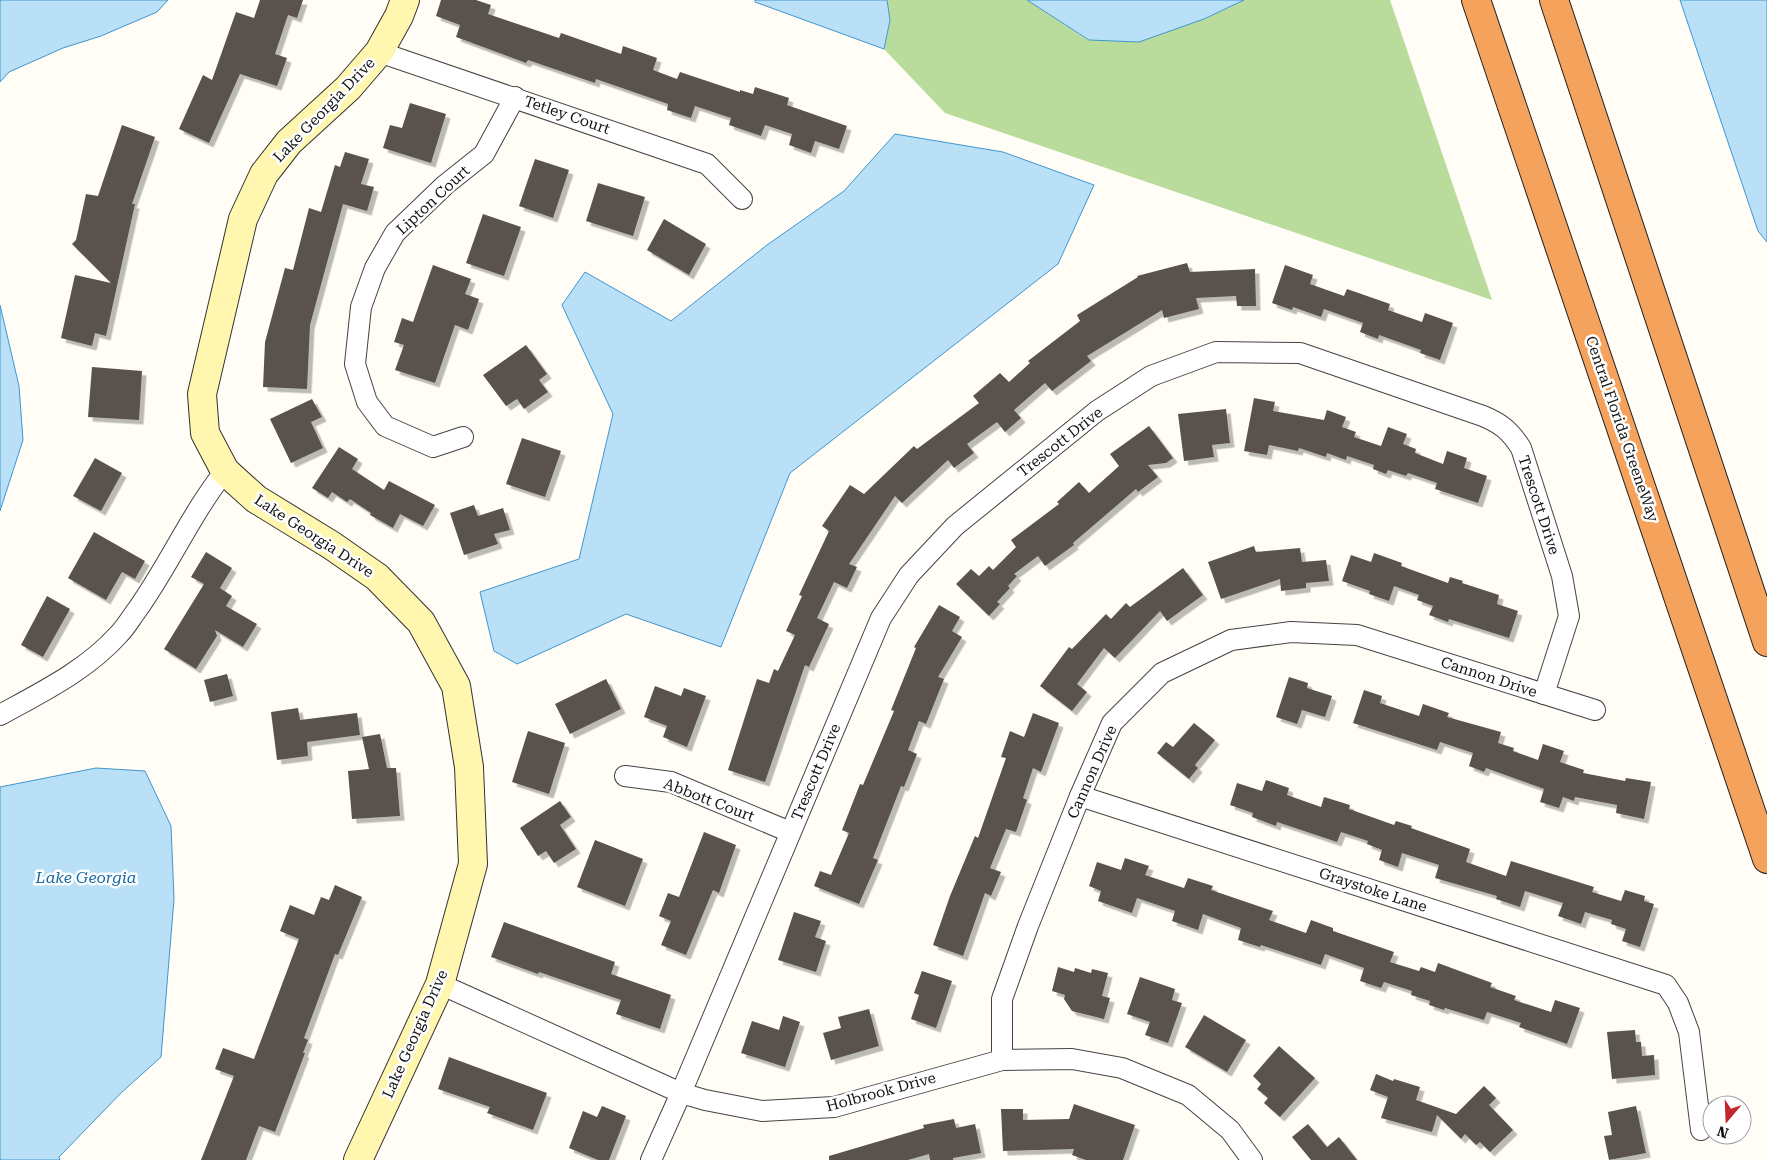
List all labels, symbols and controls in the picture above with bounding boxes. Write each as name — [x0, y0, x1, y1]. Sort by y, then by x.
street label: Lake Georgia Drive — [269, 54, 379, 166]
street label: Tetley Court — [522, 92, 613, 138]
street label: Lipton Court — [393, 161, 474, 238]
street label: Central Florida GreeneWay — [1582, 334, 1662, 524]
street label: Trescott Drive — [1014, 403, 1106, 481]
street label: Trescott Drive — [1515, 453, 1563, 557]
street label: Lake Georgia Drive — [251, 491, 377, 581]
street label: Cannon Drive — [1439, 653, 1539, 701]
street label: Trescott Drive — [788, 721, 844, 823]
street label: Cannon Drive — [1063, 723, 1121, 821]
street label: Abbott Court — [661, 774, 757, 826]
street label: Graystoke Lane — [1317, 864, 1429, 916]
water label: Lake Georgia — [35, 868, 137, 887]
street label: Lake Georgia Drive — [379, 967, 451, 1101]
street label: Holbrook Drive — [824, 1069, 938, 1115]
north arrow — [1702, 1095, 1752, 1145]
text: N — [1715, 1123, 1730, 1142]

